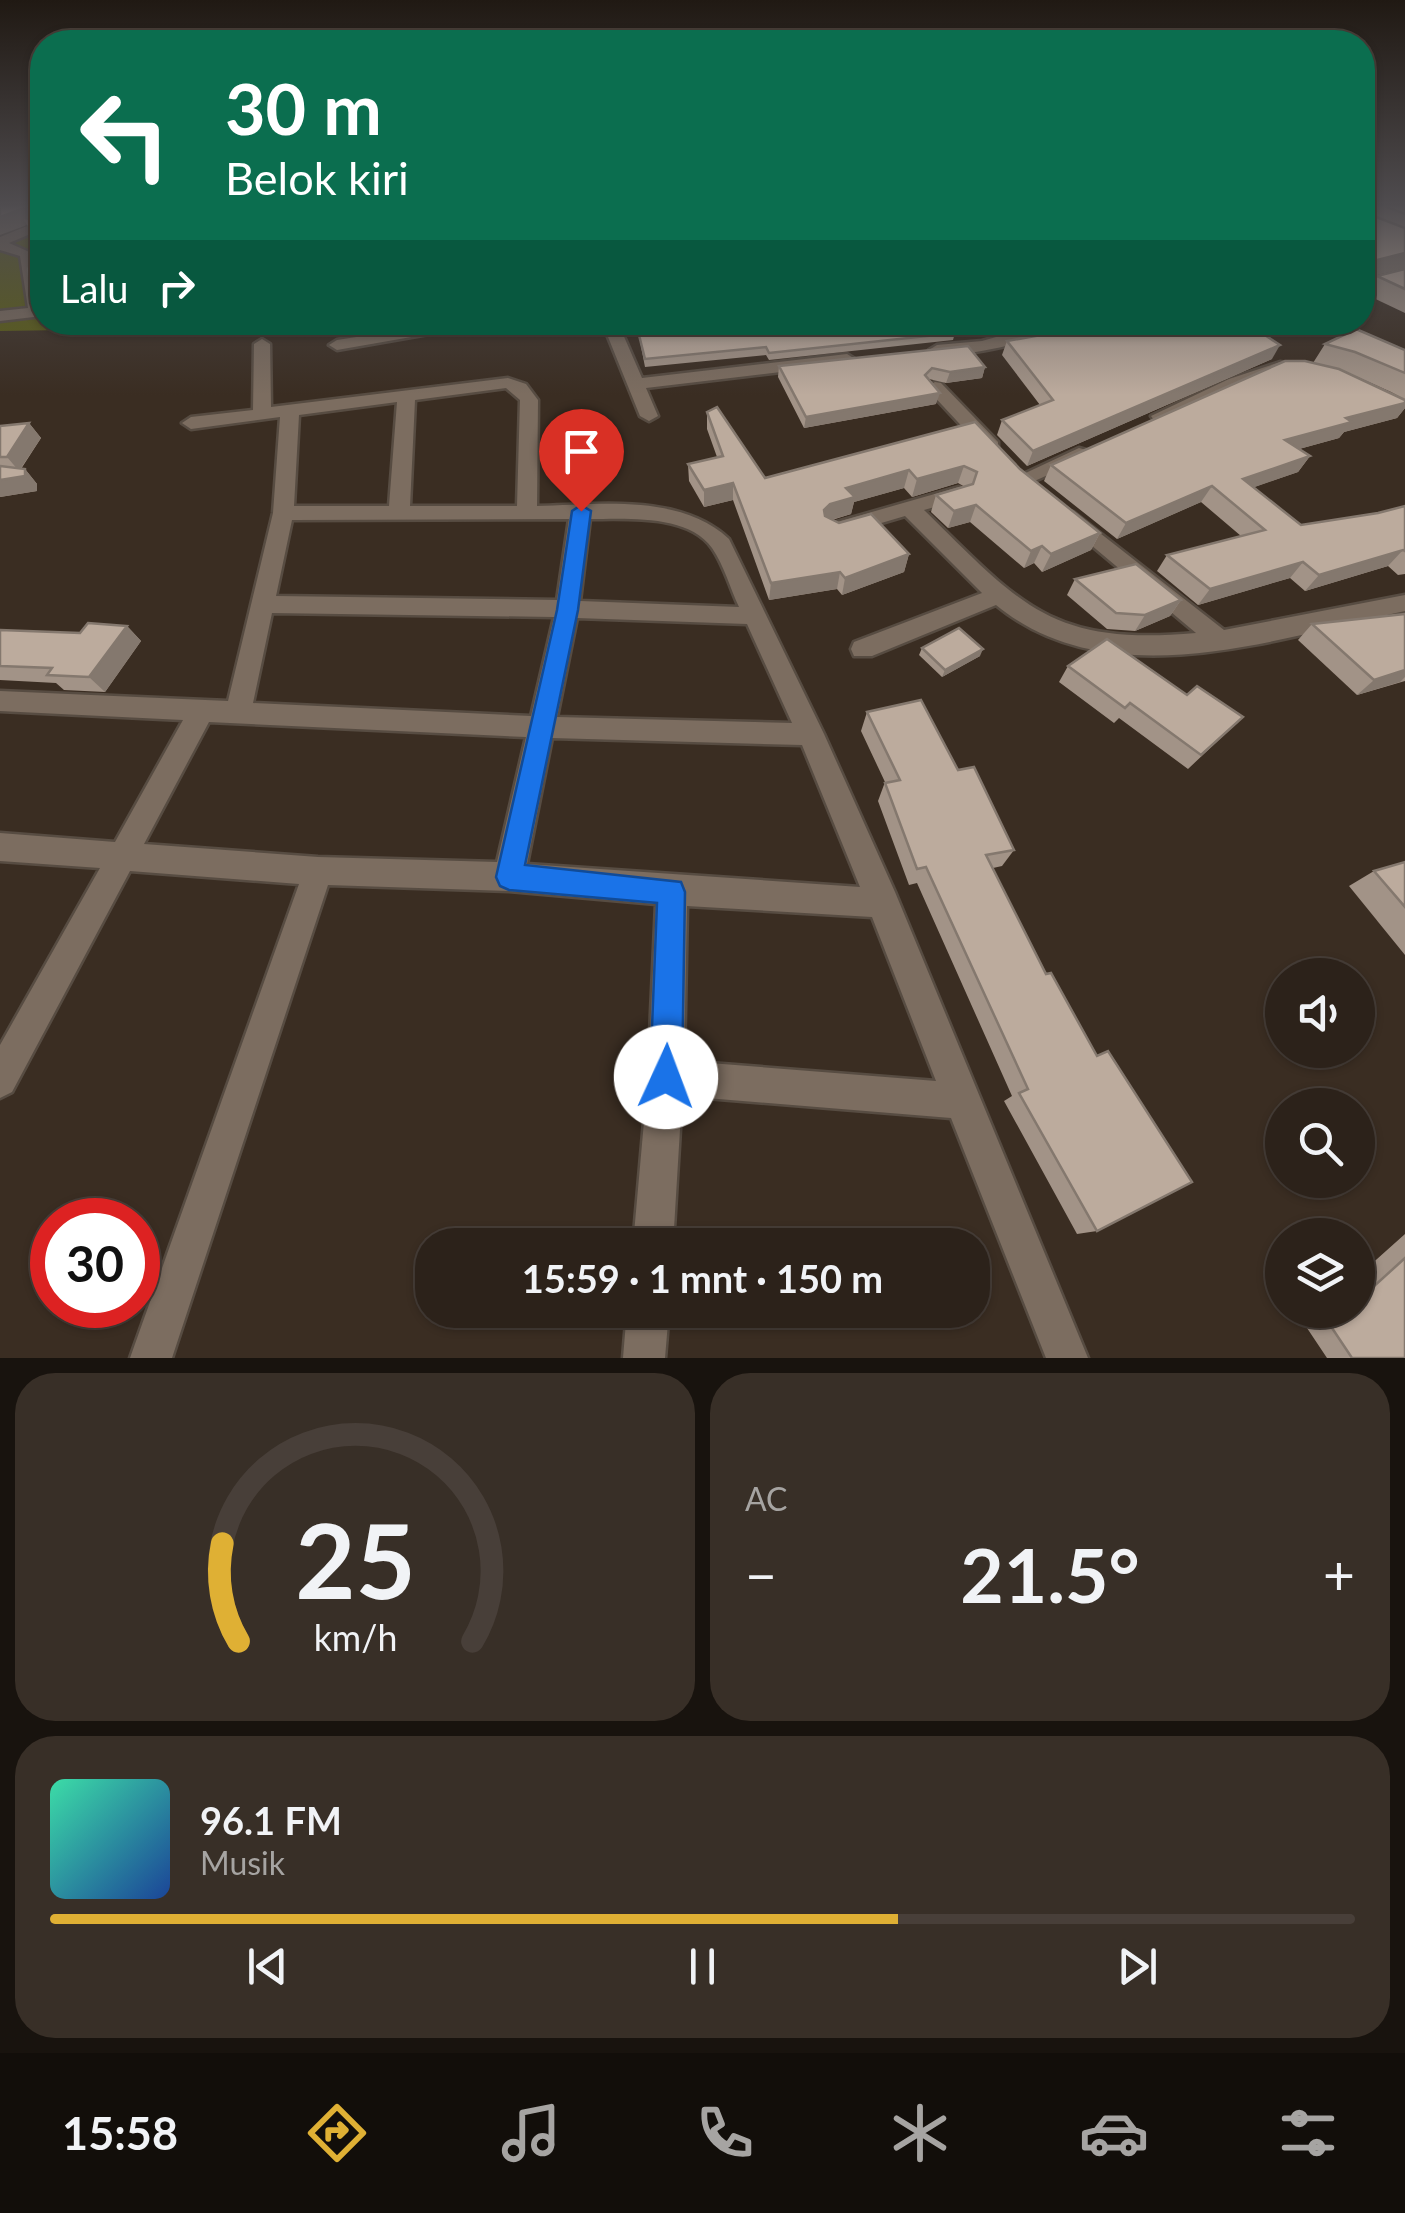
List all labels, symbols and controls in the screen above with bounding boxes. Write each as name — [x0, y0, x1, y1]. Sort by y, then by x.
text: 30 m — [225, 66, 382, 150]
icon: left — [60, 70, 190, 200]
text: Belok kiri — [225, 151, 409, 205]
icon: right — [149, 260, 204, 315]
text: Lalu — [60, 265, 129, 311]
pin — [539, 409, 624, 512]
icon: arrive — [554, 424, 609, 479]
map controls — [1265, 958, 1375, 1328]
button: sound — [1265, 958, 1375, 1068]
position arrow — [614, 1025, 718, 1129]
button: search — [1265, 1088, 1375, 1198]
speed limit sign: 30 — [30, 1198, 160, 1328]
button: layers — [1265, 1218, 1375, 1328]
text: 15:59 · 1 mnt · 150 m — [522, 1255, 883, 1301]
text: AC — [745, 1479, 787, 1518]
text: 25 — [295, 1496, 415, 1621]
text: 21.5° — [960, 1529, 1140, 1619]
text: − — [745, 1541, 777, 1607]
text: + — [1323, 1541, 1355, 1607]
text: km/h — [313, 1616, 397, 1659]
text: 96.1 FM — [200, 1797, 342, 1843]
text: Musik — [200, 1843, 285, 1882]
icon: previous — [240, 1939, 295, 1994]
icon: pause — [675, 1939, 730, 1994]
icon: next — [1110, 1939, 1165, 1994]
icon: directions — [302, 2098, 372, 2168]
icon: music — [496, 2098, 566, 2168]
icon: phone — [690, 2098, 760, 2168]
icon: climate — [885, 2098, 955, 2168]
icon: car — [1079, 2098, 1149, 2168]
icon: filters — [1273, 2098, 1343, 2168]
text: 15:58 — [62, 2106, 178, 2160]

